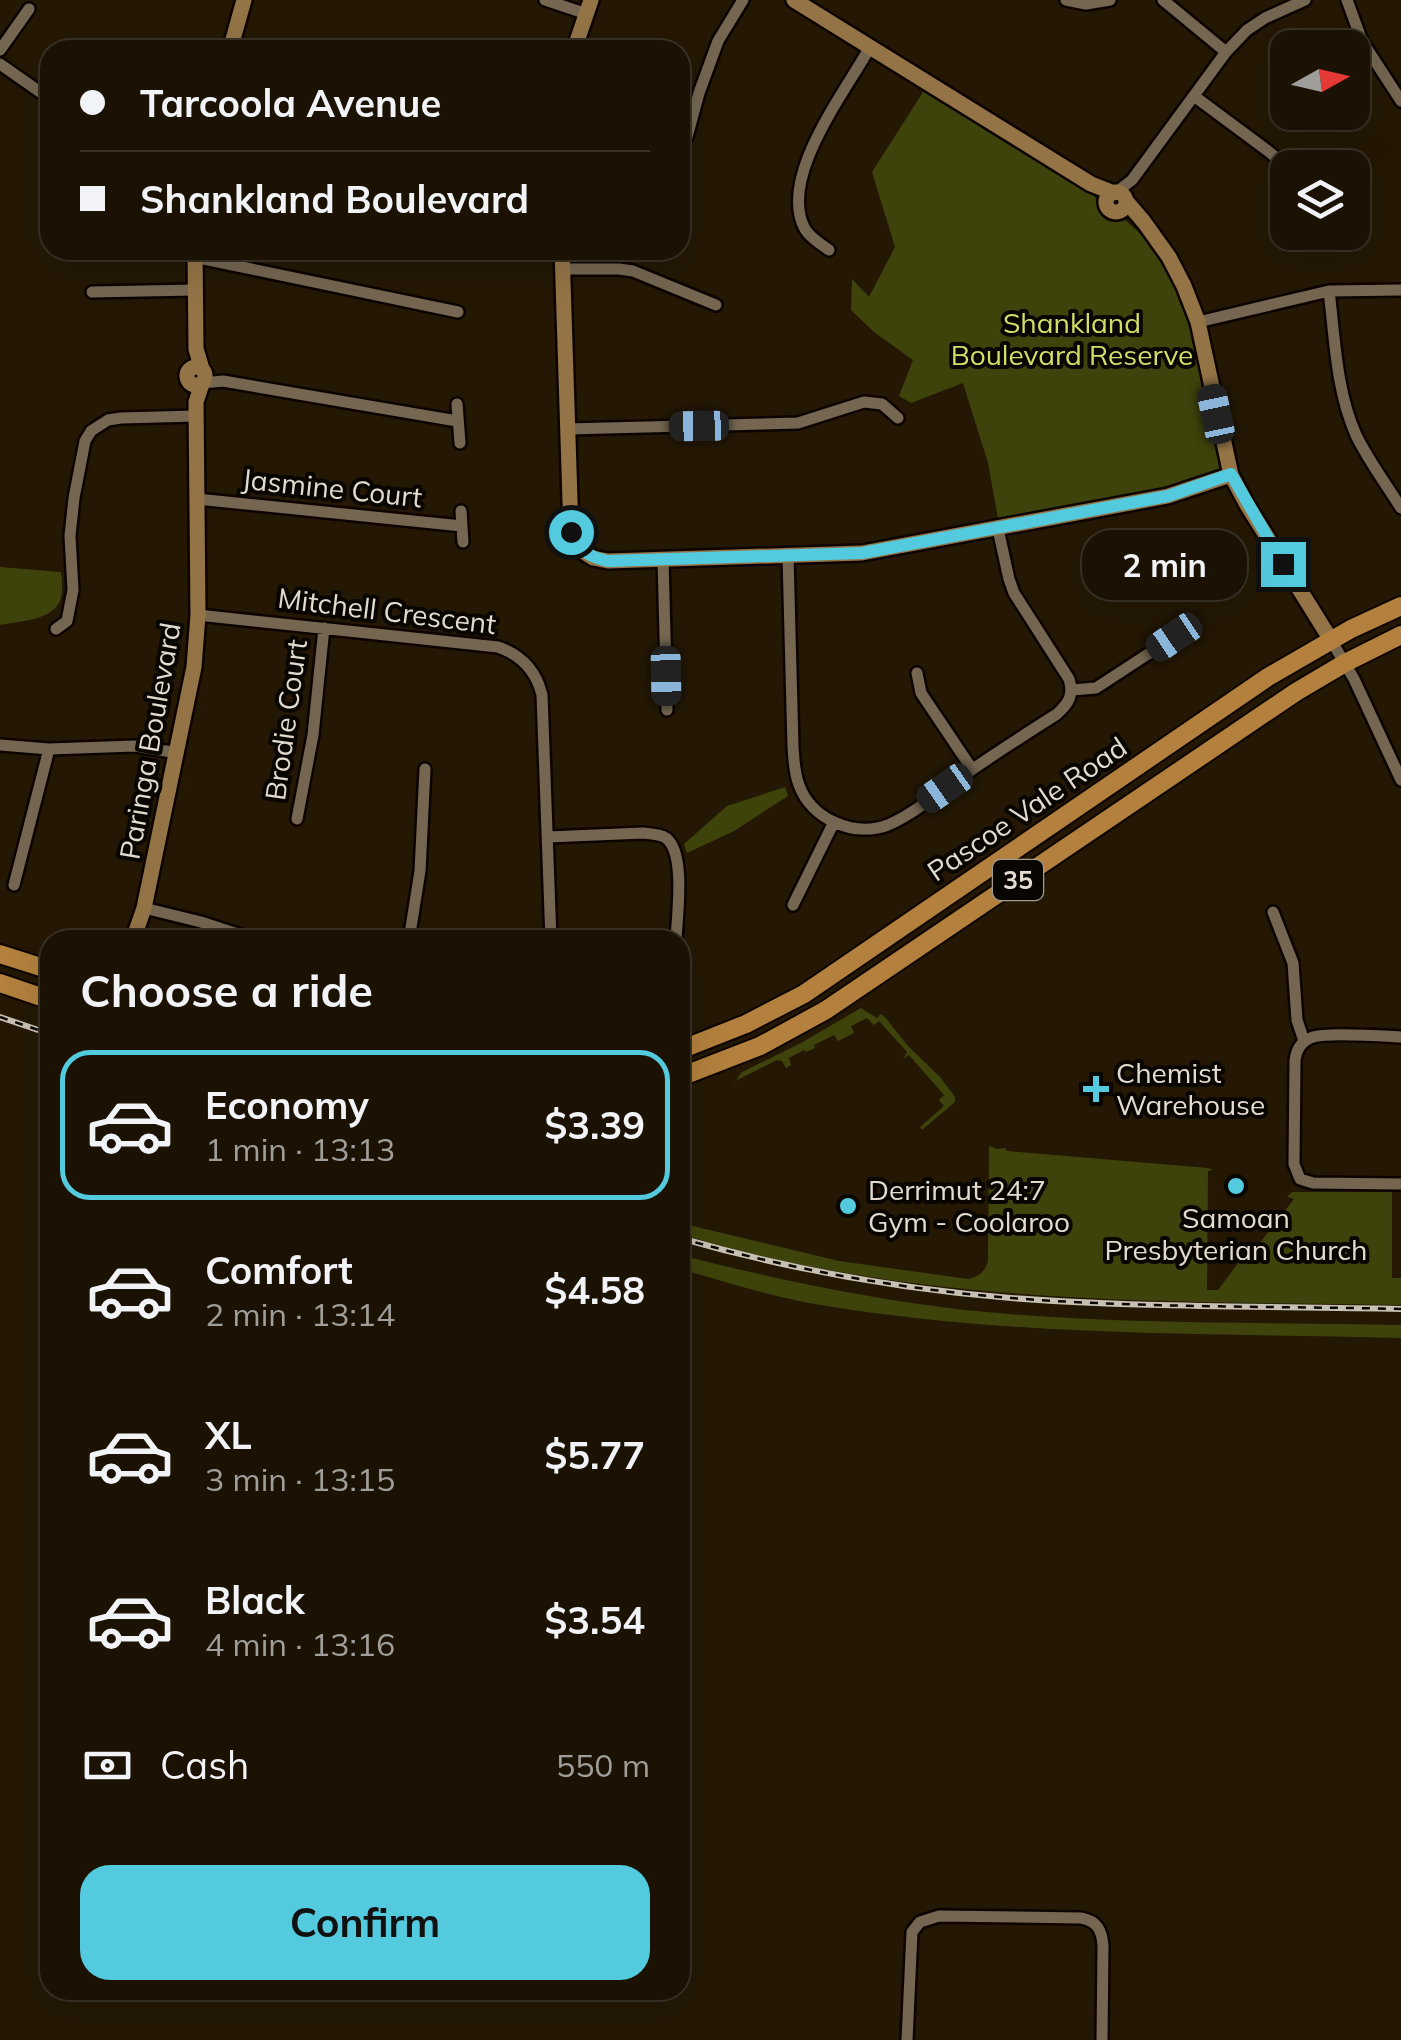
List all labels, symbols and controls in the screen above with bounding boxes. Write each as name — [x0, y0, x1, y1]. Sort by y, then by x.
north arrow — [1270, 30, 1370, 130]
map controls — [1270, 30, 1370, 250]
text: Tarcoola Avenue — [140, 79, 441, 127]
button: layers — [1270, 150, 1370, 250]
text: Shankland Boulevard — [140, 175, 529, 223]
park label: Shankland Boulevard Reserve — [951, 305, 1193, 372]
car — [1195, 382, 1237, 446]
car — [669, 410, 729, 442]
street label: Jasmine Court — [240, 461, 424, 514]
route start — [549, 510, 594, 555]
callout: 2 min — [1083, 529, 1248, 599]
route end — [1261, 542, 1306, 587]
text: 2 min — [1122, 545, 1207, 585]
street label: Mitchell Crescent — [276, 580, 498, 641]
car — [1141, 608, 1207, 666]
street label: Paringa Boulevard — [111, 620, 188, 862]
street label: Brodie Court — [257, 637, 314, 803]
car — [650, 646, 682, 706]
street label: Pascoe Vale Road — [920, 729, 1133, 888]
car — [912, 759, 978, 817]
road number: 35 — [993, 860, 1043, 900]
text: Choose a ride — [80, 962, 373, 1018]
place label: Chemist Warehouse — [1116, 1055, 1265, 1122]
marker: Chemist Warehouse — [1085, 1078, 1107, 1100]
icon: car — [85, 1080, 175, 1170]
text: Economy — [205, 1081, 369, 1129]
text: $3.39 — [544, 1101, 645, 1149]
text: 1 min · 13:13 — [205, 1129, 395, 1169]
place label: Derrimut 24:7 Gym - Coolaroo — [868, 1172, 1070, 1239]
marker: Samoan Presbyterian Church — [1225, 1175, 1247, 1197]
marker: Derrimut 24:7 Gym - Coolaroo — [837, 1195, 859, 1217]
place label: Samoan Presbyterian Church — [1105, 1200, 1367, 1267]
icon: car — [85, 1245, 175, 1335]
text: Comfort — [205, 1246, 353, 1294]
text: $4.58 — [544, 1266, 645, 1314]
text: 2 min · 13:14 — [205, 1294, 395, 1334]
icon: car — [85, 1410, 175, 1500]
text: XL — [205, 1411, 252, 1459]
text: $5.77 — [544, 1431, 645, 1479]
text: 3 min · 13:15 — [205, 1459, 395, 1499]
icon: car — [85, 1575, 175, 1665]
text: Black — [205, 1576, 305, 1624]
text: $3.54 — [544, 1596, 645, 1644]
text: 4 min · 13:16 — [205, 1624, 395, 1664]
icon: cash — [80, 1738, 135, 1793]
text: Cash — [160, 1741, 249, 1789]
text: 550 m — [556, 1745, 650, 1785]
button: Confirm — [80, 1865, 650, 1980]

